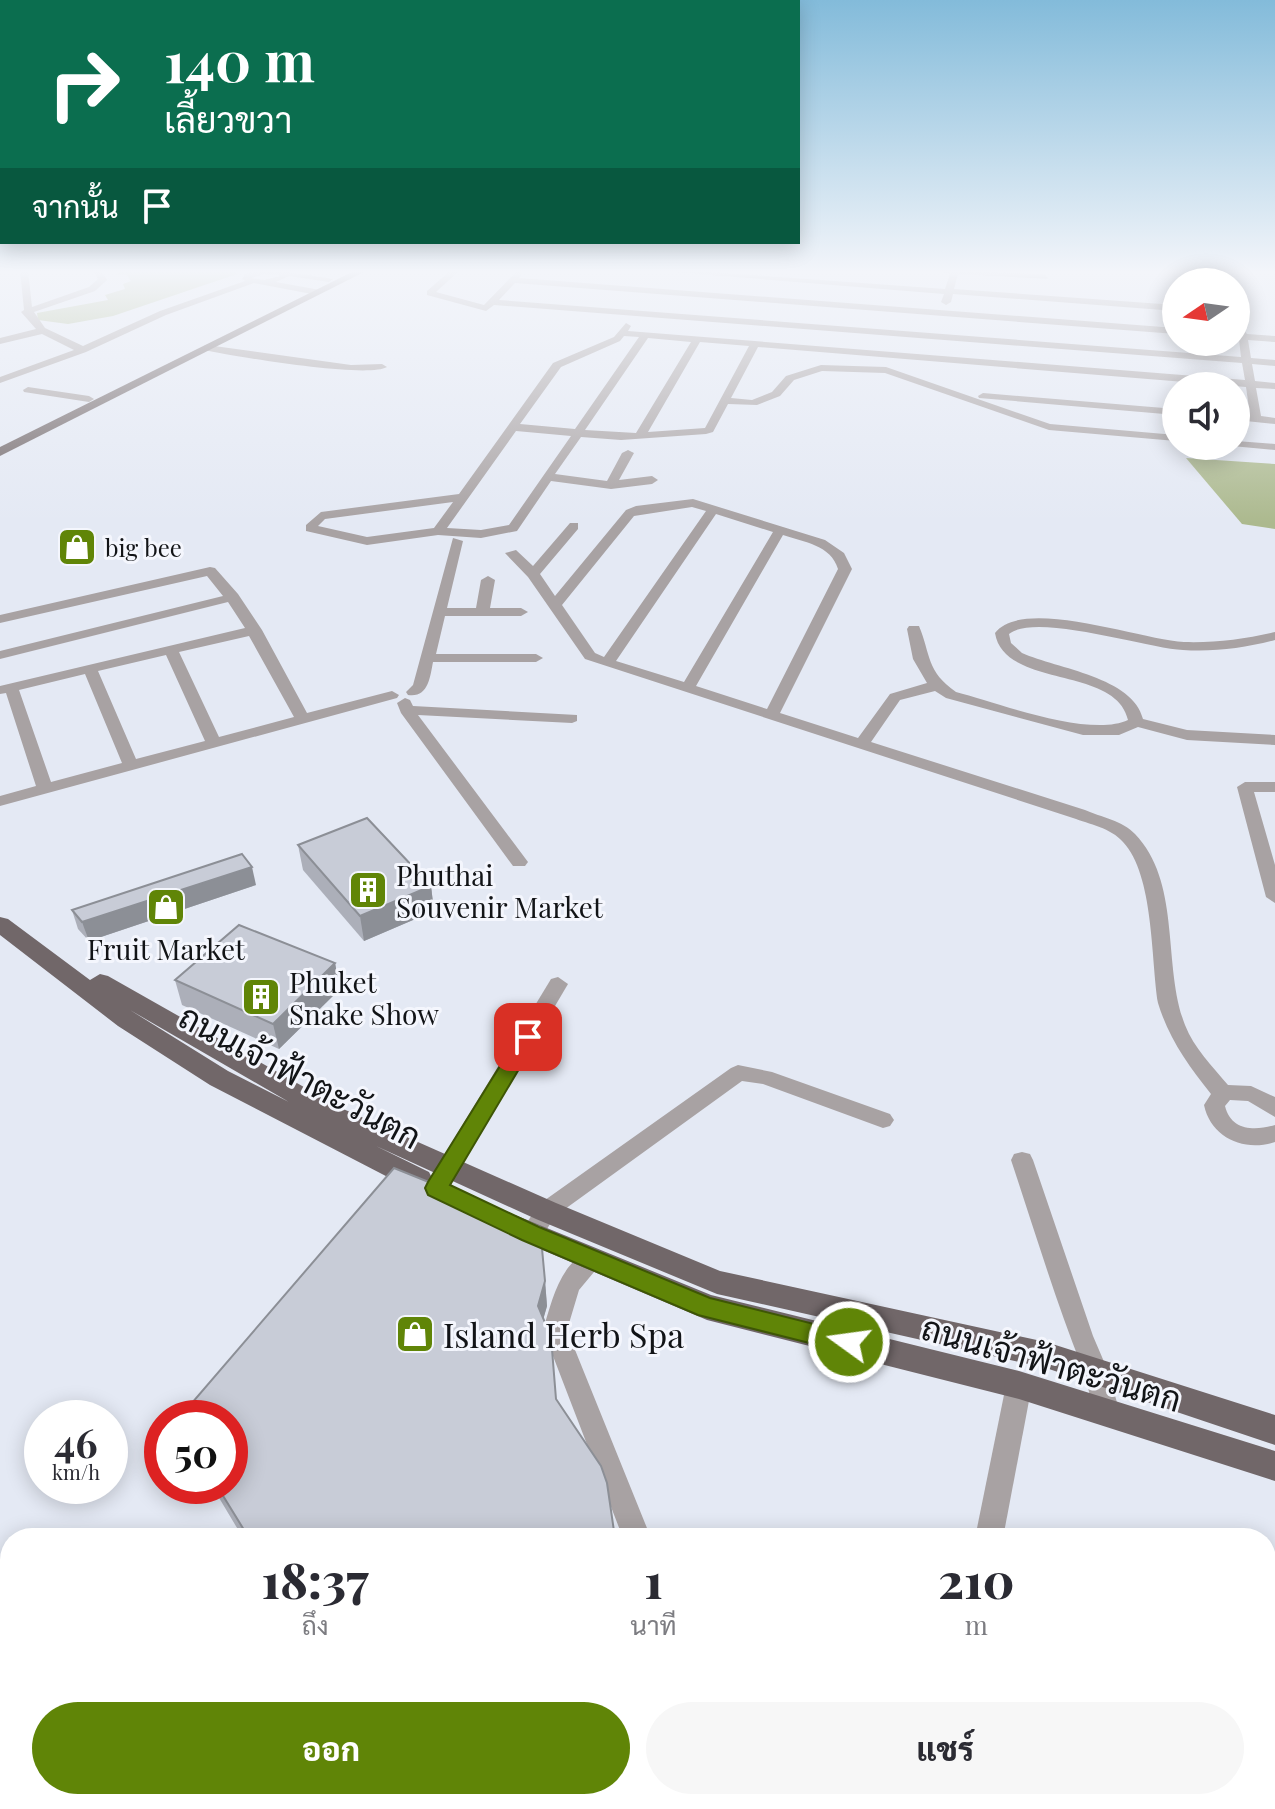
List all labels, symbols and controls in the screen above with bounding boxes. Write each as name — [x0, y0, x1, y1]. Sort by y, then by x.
text: 140 m — [164, 22, 315, 97]
icon: right — [32, 32, 136, 136]
text: เลี้ยวขวา — [164, 94, 292, 142]
icon: arrive — [135, 184, 179, 228]
text: จากนั้น — [32, 186, 119, 226]
north arrow — [1162, 268, 1250, 356]
map controls — [1162, 268, 1250, 460]
button: sound — [1162, 372, 1250, 460]
shop icon: big bee — [56, 526, 98, 568]
place label: big bee — [105, 531, 182, 563]
place label: Phuthai Souvenir Market — [396, 856, 604, 925]
building icon: Phuthai Souvenir Market — [347, 869, 389, 911]
shop icon: Fruit Market — [145, 886, 187, 928]
place label: Fruit Market — [87, 930, 246, 967]
place label: Phuket Snake Show — [289, 963, 439, 1032]
building icon: Phuket Snake Show — [240, 976, 282, 1018]
street label: ถนนเจ้าฟ้าตะวันตก — [172, 992, 430, 1158]
pin — [494, 1003, 562, 1071]
icon: arrive — [506, 1015, 550, 1059]
position arrow — [807, 1300, 891, 1384]
street label: ถนนเจ้าฟ้าตะวันตก — [917, 1303, 1187, 1421]
place label: Island Herb Spa — [443, 1311, 684, 1357]
shop icon: Island Herb Spa — [394, 1313, 436, 1355]
speed limit sign: 50 — [144, 1400, 248, 1504]
text: 46 — [54, 1415, 98, 1468]
text: km/h — [52, 1458, 100, 1485]
text: 18:37 — [262, 1547, 369, 1611]
text: 1 — [644, 1547, 663, 1611]
text: 210 — [938, 1547, 1014, 1611]
text: ถึง — [302, 1607, 329, 1642]
text: นาที — [630, 1607, 677, 1642]
text: m — [965, 1607, 988, 1642]
button: ออก — [32, 1702, 630, 1794]
button: แชร์ — [646, 1702, 1244, 1794]

